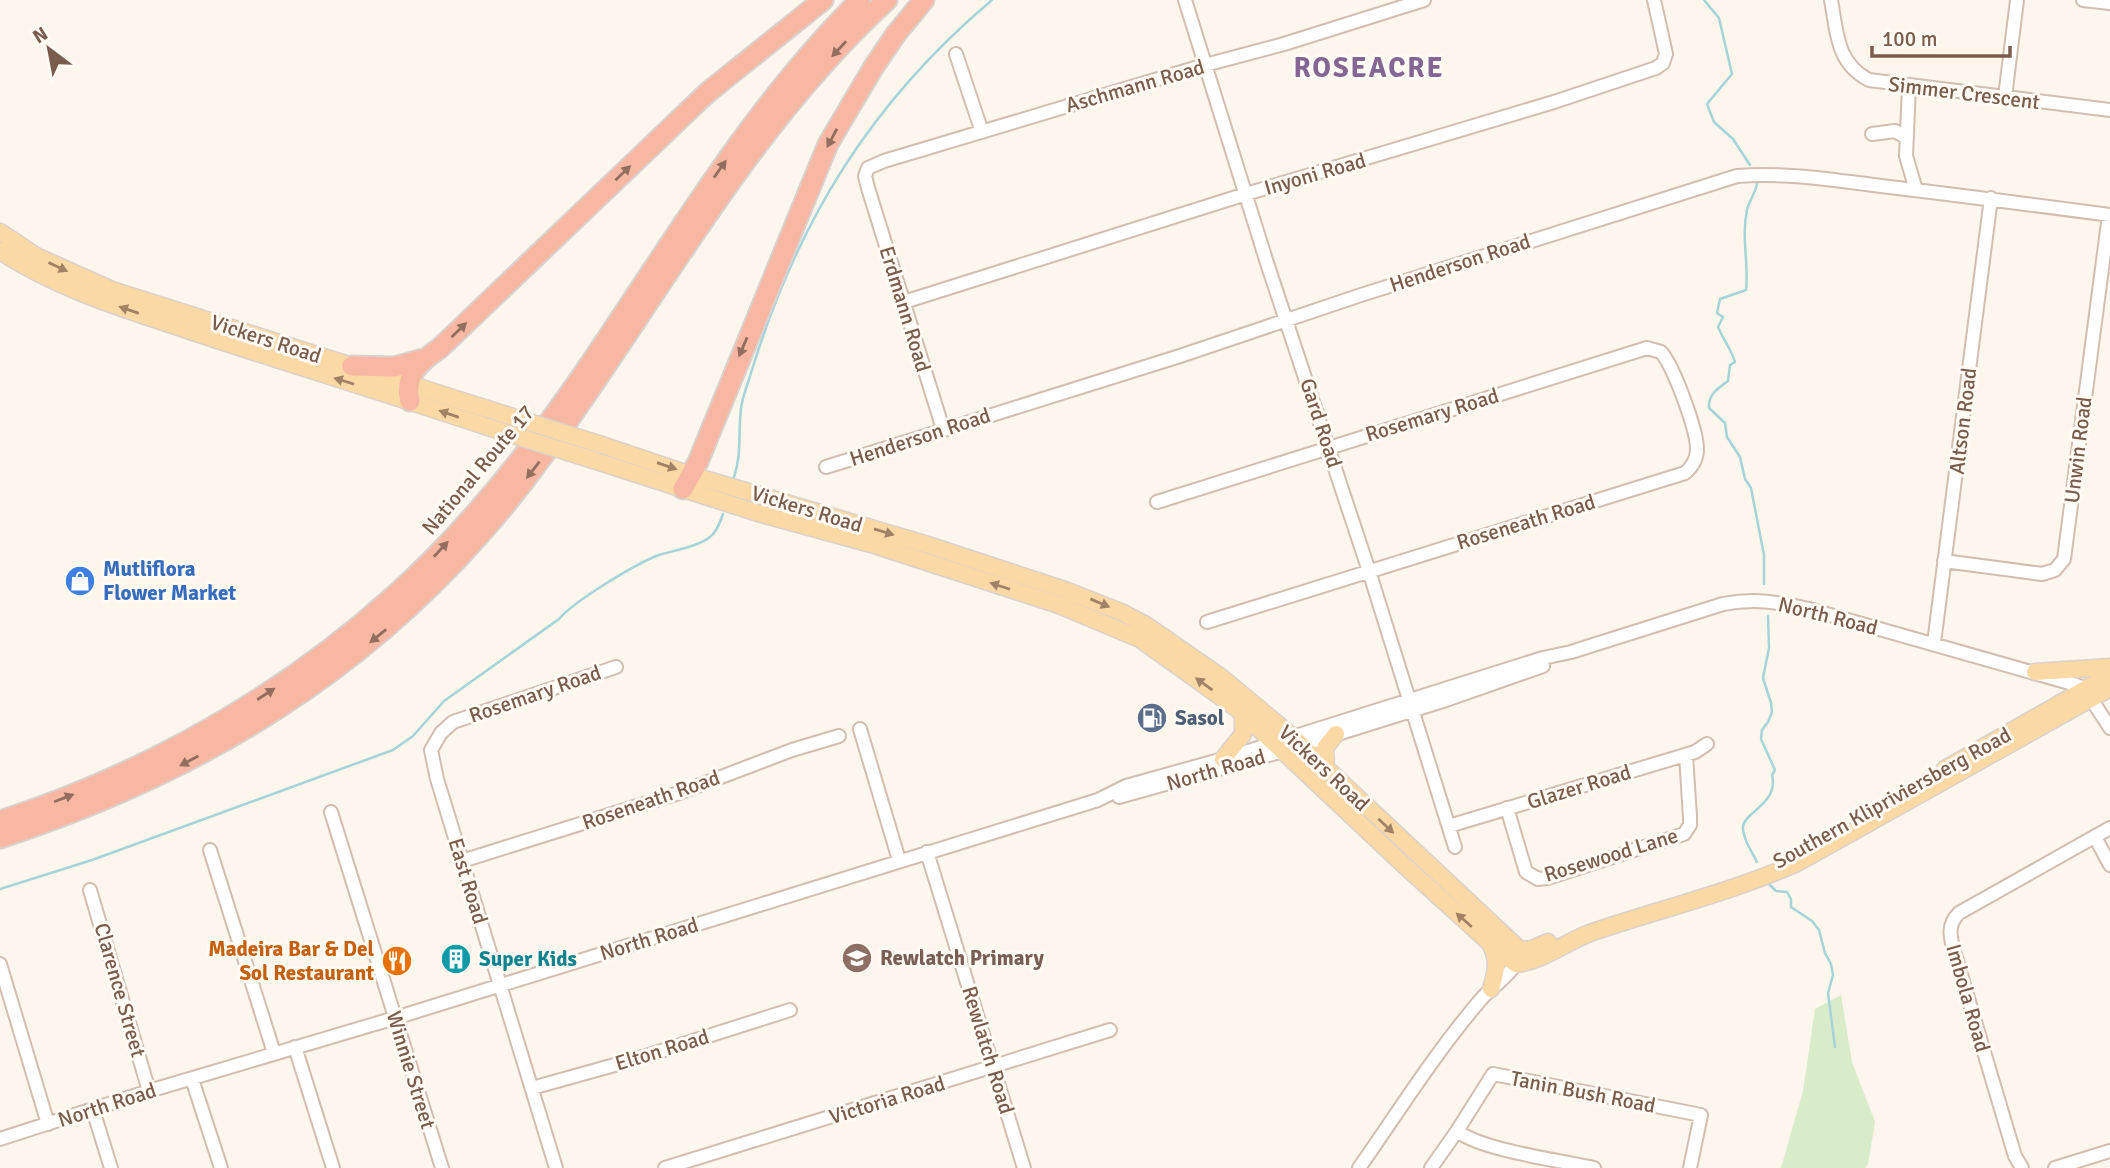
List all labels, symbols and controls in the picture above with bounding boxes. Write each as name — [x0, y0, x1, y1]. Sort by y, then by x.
north arrow — [14, 14, 84, 84]
scale bar — [1872, 14, 2010, 58]
text: N — [29, 22, 52, 49]
text: 100 m — [1882, 26, 1937, 52]
one-way arrow — [832, 40, 848, 57]
district label: ROSEACRE — [1293, 51, 1445, 85]
street label: Aschmann Road — [1063, 54, 1207, 118]
street label: Simmer Crescent — [1887, 71, 2041, 115]
one-way arrow — [826, 128, 838, 148]
street label: Inyoni Road — [1261, 147, 1369, 201]
one-way arrow — [713, 160, 727, 178]
one-way arrow — [614, 165, 631, 181]
street label: Henderson Road — [1386, 228, 1534, 298]
street label: Erdmann Road — [874, 243, 936, 375]
one-way arrow — [48, 261, 68, 273]
one-way arrow — [118, 304, 139, 315]
street label: Vickers Road — [207, 309, 325, 369]
one-way arrow — [450, 322, 467, 339]
one-way arrow — [738, 337, 749, 358]
street label: Altson Road — [1944, 366, 1982, 476]
street label: Gard Road — [1294, 375, 1348, 471]
one-way arrow — [334, 376, 355, 386]
street label: Rosemary Road — [1362, 382, 1502, 448]
street label: Unwin Road — [2059, 395, 2097, 505]
street label: National Route 17 — [416, 400, 540, 540]
street label: Henderson Road — [846, 402, 994, 472]
one-way arrow — [438, 408, 459, 419]
one-way arrow — [526, 461, 540, 479]
one-way arrow — [656, 461, 677, 472]
street label: Vickers Road — [748, 480, 866, 538]
street label: Roseneath Road — [1453, 489, 1599, 555]
one-way arrow — [874, 527, 895, 537]
one-way arrow — [432, 541, 448, 558]
place label: Mutliflora Flower Market — [103, 556, 236, 606]
shop icon: Mutliflora Flower Market — [63, 564, 97, 598]
one-way arrow — [990, 580, 1011, 591]
street label: North Road — [1776, 591, 1880, 641]
one-way arrow — [1090, 598, 1111, 609]
one-way arrow — [369, 628, 387, 643]
street label: Rosemary Road — [466, 659, 604, 729]
one-way arrow — [1195, 677, 1213, 691]
one-way arrow — [257, 688, 276, 701]
fuel station icon: Sasol — [1135, 701, 1169, 735]
place label: Sasol — [1175, 705, 1225, 731]
street label: Vickers Road — [1273, 719, 1375, 817]
street label: Southern Klipriviersberg Road — [1768, 722, 2016, 874]
street label: North Road — [1164, 743, 1268, 797]
one-way arrow — [179, 755, 198, 767]
street label: Glazer Road — [1524, 759, 1634, 815]
street label: Roseneath Road — [579, 764, 723, 836]
one-way arrow — [54, 792, 75, 803]
one-way arrow — [1377, 817, 1394, 834]
street label: Rosewood Lane — [1541, 822, 1681, 888]
street label: East Road — [443, 835, 493, 927]
street label: North Road — [597, 912, 701, 966]
one-way arrow — [1456, 912, 1473, 928]
street label: Clarence Street — [88, 920, 152, 1060]
place label: Madeira Bar & Del Sol Restaurant — [208, 936, 374, 986]
school or university icon: Rewlatch Primary — [840, 941, 874, 975]
street label: Imbola Road — [1940, 941, 1996, 1055]
building icon: Super Kids — [439, 942, 473, 976]
restaurant icon: Madeira Bar & Del Sol Restaurant — [380, 944, 414, 978]
place label: Rewlatch Primary — [880, 945, 1045, 971]
place label: Super Kids — [479, 946, 577, 972]
street label: Rewlatch Road — [956, 983, 1020, 1117]
street label: Winnie Street — [381, 1008, 441, 1132]
street label: Elton Road — [612, 1023, 712, 1077]
street label: Tanin Bush Road — [1508, 1065, 1658, 1119]
street label: Victoria Road — [826, 1070, 948, 1130]
street label: North Road — [55, 1077, 159, 1133]

